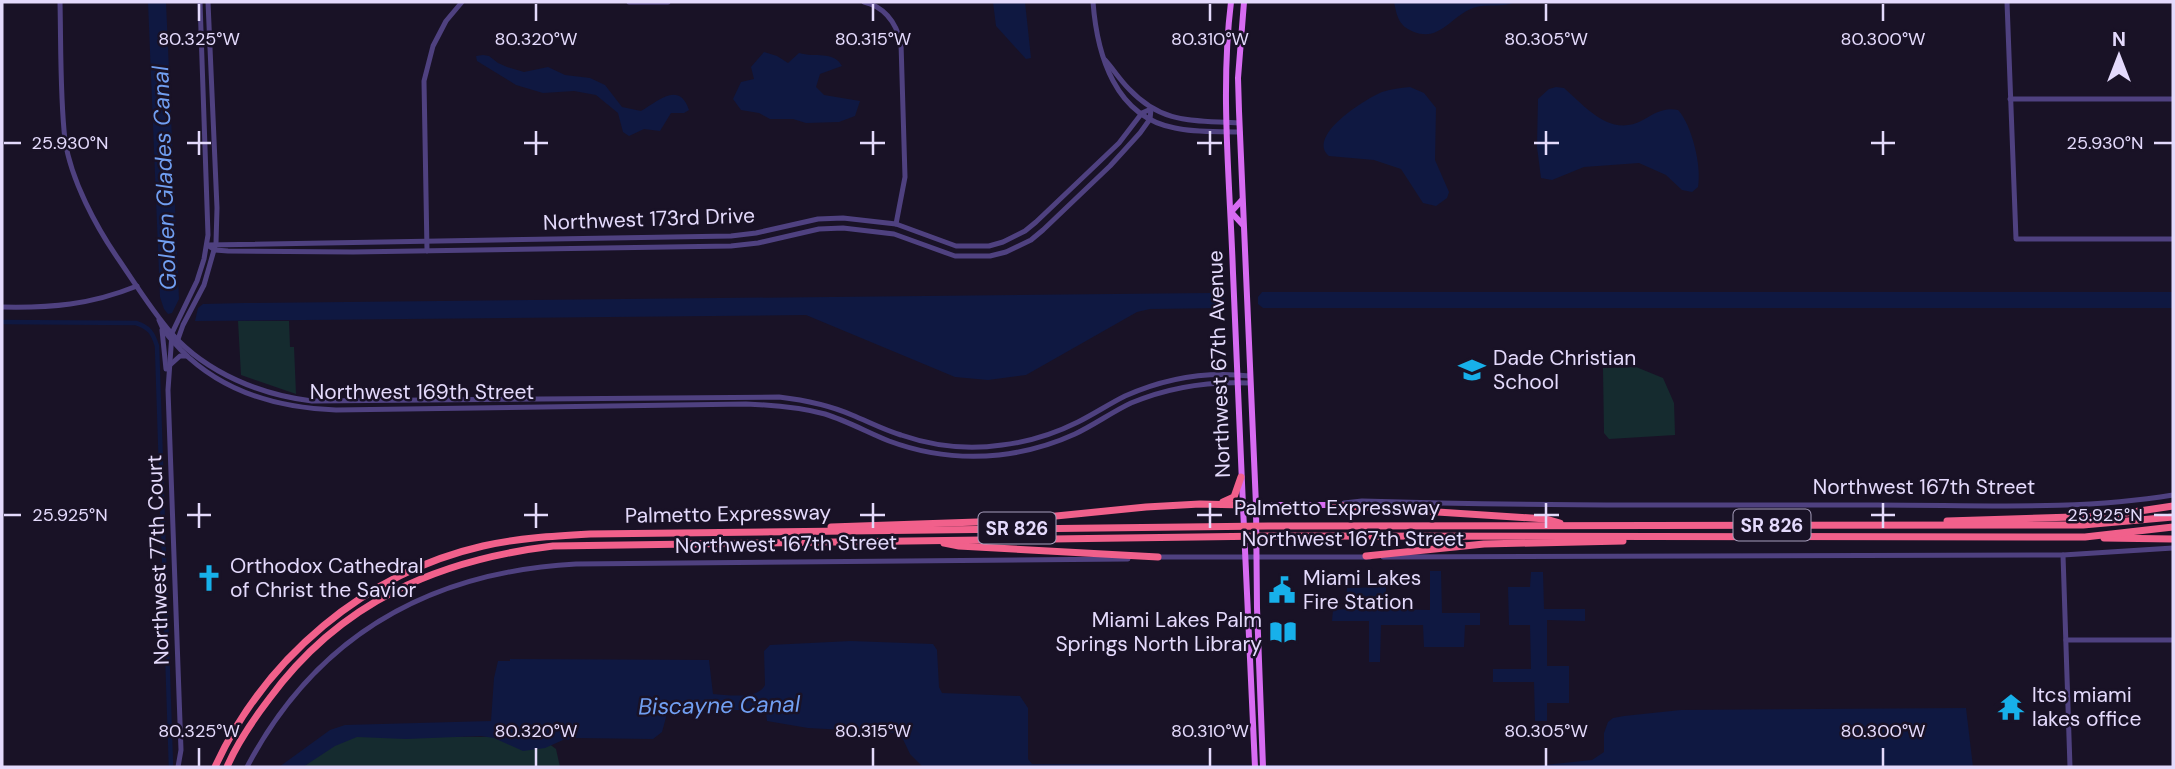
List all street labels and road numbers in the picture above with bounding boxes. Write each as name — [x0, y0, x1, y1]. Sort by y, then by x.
street label: Northwest 173rd Drive — [543, 201, 755, 237]
street label: Northwest 67th Avenue — [1201, 250, 1237, 478]
street label: Northwest 169th Street — [310, 378, 534, 406]
street label: Northwest 77th Court — [140, 454, 176, 666]
street label: Northwest 167th Street — [1813, 473, 2035, 501]
street label: Palmetto Expressway — [1234, 494, 1440, 522]
street label: Palmetto Expressway — [625, 498, 832, 530]
road number: SR 826 — [1734, 510, 1810, 540]
road number: SR 826 — [978, 512, 1056, 544]
street label: Northwest 167th Street — [1242, 525, 1464, 553]
street label: Northwest 167th Street — [675, 528, 897, 560]

